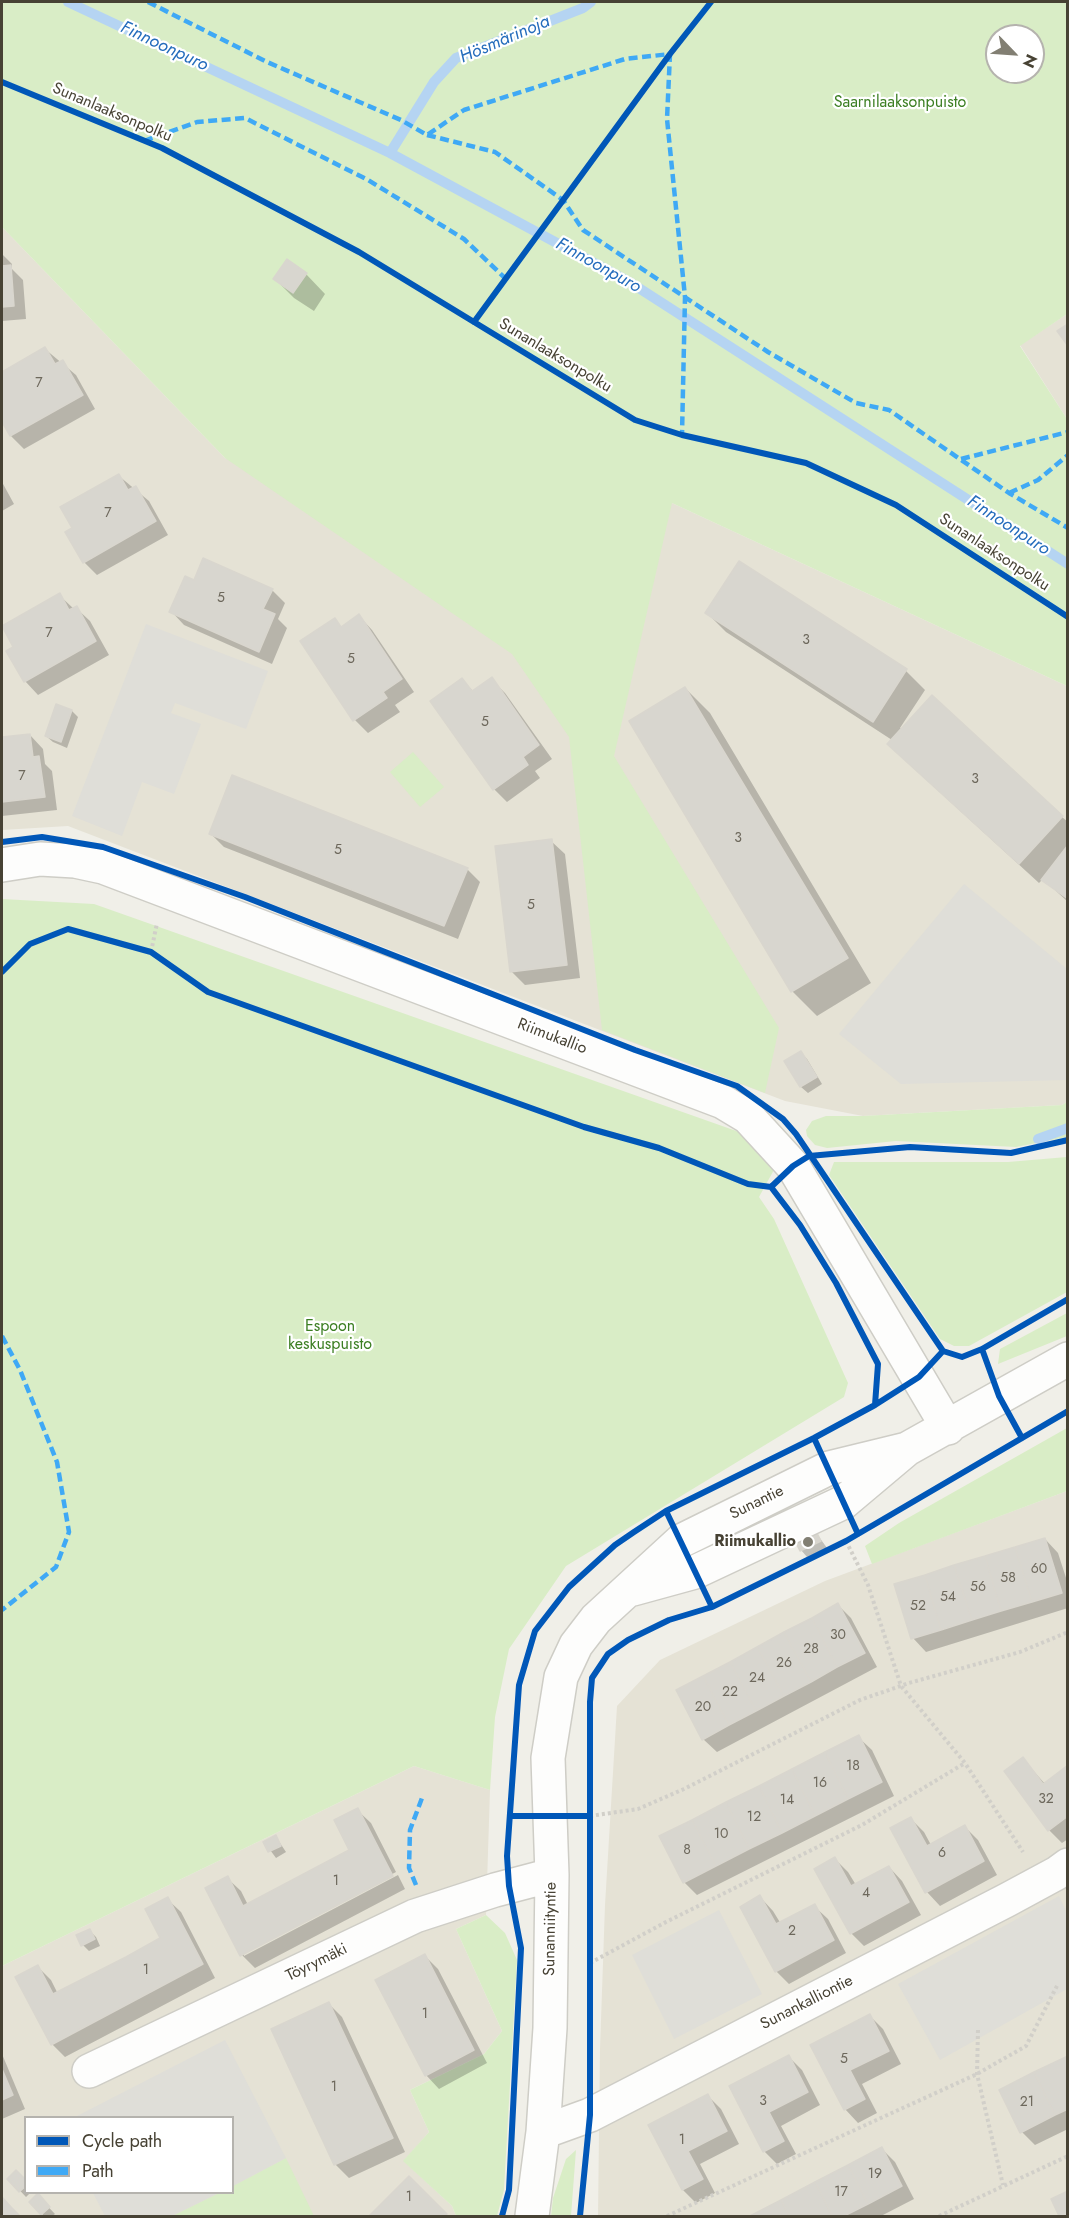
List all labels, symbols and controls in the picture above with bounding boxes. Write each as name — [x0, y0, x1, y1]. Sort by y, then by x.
water label: Hösmärinoja — [456, 11, 554, 69]
water label: Finnoonpuro — [117, 17, 211, 77]
north arrow — [985, 24, 1045, 84]
text: N — [1017, 50, 1043, 72]
street label: Sunanlaaksonpolku — [49, 79, 175, 147]
park label: Saarnilaaksonpuisto — [834, 93, 966, 113]
water label: Finnoonpuro — [552, 234, 644, 298]
street label: Sunanlaaksonpolku — [495, 315, 615, 397]
house number: 7 — [35, 376, 43, 392]
water label: Finnoonpuro — [963, 491, 1053, 561]
house number: 7 — [104, 506, 112, 522]
street label: Sunanlaaksonpolku — [935, 510, 1053, 596]
house number: 5 — [217, 591, 225, 607]
house number: 7 — [45, 626, 53, 642]
house number: 3 — [802, 633, 810, 649]
house number: 5 — [347, 652, 355, 668]
house number: 5 — [481, 715, 489, 731]
house number: 7 — [18, 769, 26, 785]
house number: 3 — [971, 772, 979, 788]
house number: 3 — [734, 831, 742, 847]
house number: 5 — [334, 843, 342, 859]
house number: 5 — [527, 898, 535, 914]
street label: Riimukallio — [514, 1015, 590, 1059]
park label: Espoon keskuspuisto — [288, 1317, 372, 1355]
street label: Sunantie — [727, 1482, 787, 1524]
place label: Riimukallio — [714, 1532, 796, 1552]
marker: Riimukallio — [801, 1535, 815, 1549]
house number: 60 — [1031, 1562, 1047, 1578]
house number: 58 — [1000, 1571, 1016, 1587]
house number: 56 — [970, 1580, 986, 1596]
house number: 54 — [940, 1590, 956, 1606]
house number: 52 — [910, 1599, 926, 1615]
house number: 30 — [830, 1628, 846, 1644]
house number: 28 — [803, 1642, 819, 1658]
house number: 26 — [776, 1656, 792, 1672]
house number: 24 — [749, 1671, 765, 1687]
house number: 22 — [722, 1685, 738, 1701]
house number: 20 — [695, 1700, 711, 1716]
house number: 18 — [846, 1759, 860, 1775]
house number: 16 — [813, 1776, 827, 1792]
house number: 32 — [1038, 1792, 1054, 1808]
house number: 14 — [780, 1793, 794, 1809]
house number: 12 — [747, 1810, 761, 1826]
house number: 10 — [714, 1827, 728, 1843]
house number: 8 — [683, 1843, 691, 1859]
house number: 6 — [938, 1846, 946, 1862]
house number: 1 — [333, 1874, 339, 1890]
street label: Sunanniityntie — [541, 1882, 561, 1976]
house number: 4 — [862, 1886, 870, 1902]
house number: 2 — [788, 1924, 796, 1940]
street label: Töyrymäki — [283, 1940, 351, 1986]
house number: 1 — [143, 1963, 149, 1979]
street label: Sunankalliontie — [758, 1971, 856, 2035]
house number: 1 — [422, 2007, 428, 2023]
house number: 5 — [840, 2052, 848, 2068]
house number: 1 — [331, 2080, 337, 2096]
house number: 3 — [759, 2094, 767, 2110]
house number: 21 — [1020, 2095, 1034, 2111]
legend — [24, 2116, 234, 2194]
text: Cycle path — [82, 2128, 162, 2154]
house number: 1 — [679, 2133, 685, 2149]
text: Path — [82, 2158, 114, 2184]
house number: 19 — [868, 2167, 882, 2183]
house number: 17 — [834, 2185, 848, 2201]
house number: 1 — [406, 2190, 412, 2206]

